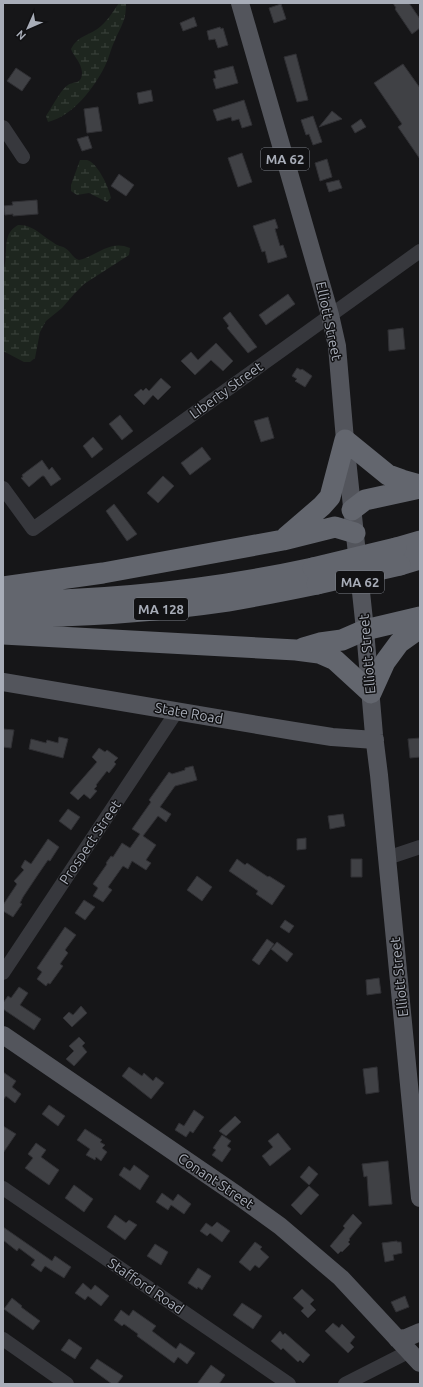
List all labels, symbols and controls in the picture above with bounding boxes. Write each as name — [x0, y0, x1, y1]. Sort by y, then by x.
north arrow — [8, 8, 48, 48]
text: N — [14, 28, 28, 42]
road number: MA 62 — [261, 148, 309, 170]
street label: Elliott Street — [313, 280, 345, 362]
street label: Liberty Street — [186, 358, 266, 422]
road number: MA 62 — [336, 571, 384, 593]
road number: MA 128 — [134, 598, 188, 620]
street label: Elliott Street — [355, 613, 378, 695]
street label: State Road — [154, 699, 224, 727]
street label: Prospect Street — [56, 796, 124, 887]
street label: Elliott Street — [387, 936, 411, 1018]
street label: Conant Street — [175, 1150, 257, 1212]
street label: Stafford Road — [105, 1255, 187, 1317]

